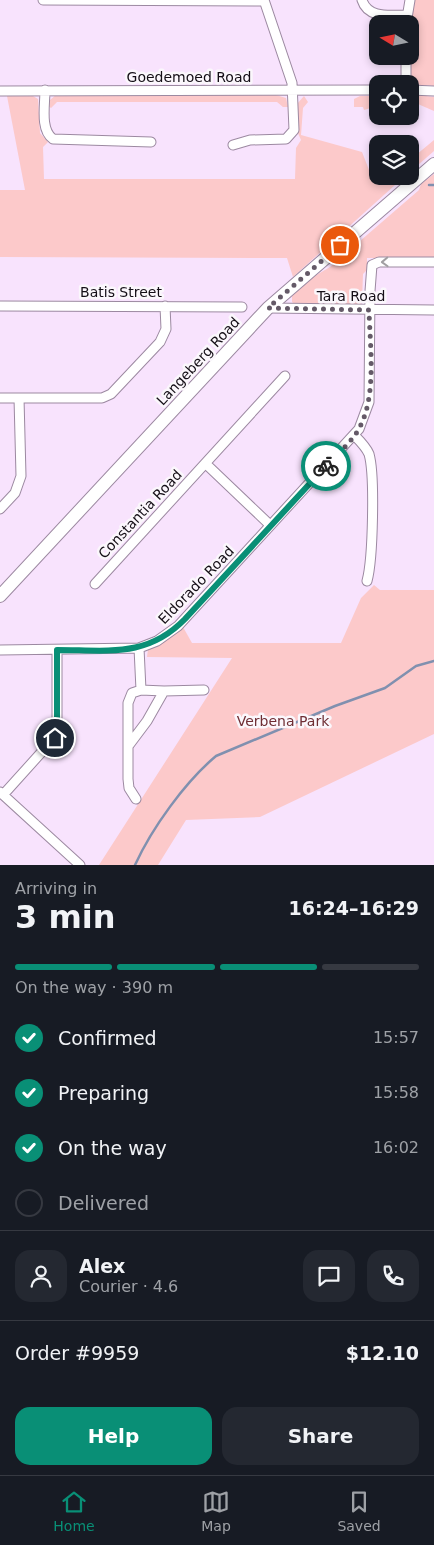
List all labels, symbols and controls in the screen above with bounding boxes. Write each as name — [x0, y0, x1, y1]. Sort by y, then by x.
north arrow — [369, 15, 419, 65]
map controls — [369, 15, 419, 185]
street label: Goedemoed Road — [127, 69, 251, 85]
button: locate — [369, 75, 419, 125]
button: layers — [369, 135, 419, 185]
pin — [319, 224, 361, 266]
icon: bag — [326, 231, 354, 259]
one-way arrow — [381, 257, 389, 267]
street label: Batis Street — [80, 284, 162, 300]
street label: Tara Road — [316, 288, 385, 304]
street label: Langeberg Road — [153, 314, 243, 408]
courier — [301, 441, 351, 491]
icon: bike — [312, 452, 340, 480]
street label: Constantia Road — [95, 466, 185, 562]
street label: Eldorado Road — [155, 543, 237, 627]
park label: Verbena Park — [237, 713, 330, 729]
pin — [34, 717, 76, 759]
icon: home — [41, 724, 69, 752]
text: Arriving in — [15, 879, 97, 898]
text: 16:24–16:29 — [289, 897, 419, 919]
text: 3 min — [15, 898, 116, 936]
text: On the way · 390 m — [15, 978, 173, 997]
icon: check — [15, 1024, 43, 1052]
text: Confirmed — [58, 1027, 157, 1049]
text: 15:57 — [373, 1028, 419, 1047]
icon: check — [15, 1079, 43, 1107]
text: Preparing — [58, 1082, 149, 1104]
text: 15:58 — [373, 1083, 419, 1102]
icon: check — [15, 1134, 43, 1162]
text: On the way — [58, 1137, 167, 1159]
text: 16:02 — [373, 1138, 419, 1157]
text: Delivered — [58, 1192, 149, 1214]
button: person — [15, 1250, 67, 1302]
button: chat — [303, 1250, 355, 1302]
button: phone — [367, 1250, 419, 1302]
text: Alex — [79, 1255, 125, 1277]
text: Courier · 4.6 — [79, 1277, 178, 1296]
text: Order #9959 — [15, 1342, 139, 1364]
text: $12.10 — [346, 1342, 419, 1364]
button: Help — [15, 1407, 212, 1465]
button: Share — [222, 1407, 419, 1465]
tab: Home — [53, 1488, 95, 1534]
tab: Map — [201, 1488, 231, 1534]
tab: Saved — [337, 1488, 381, 1534]

